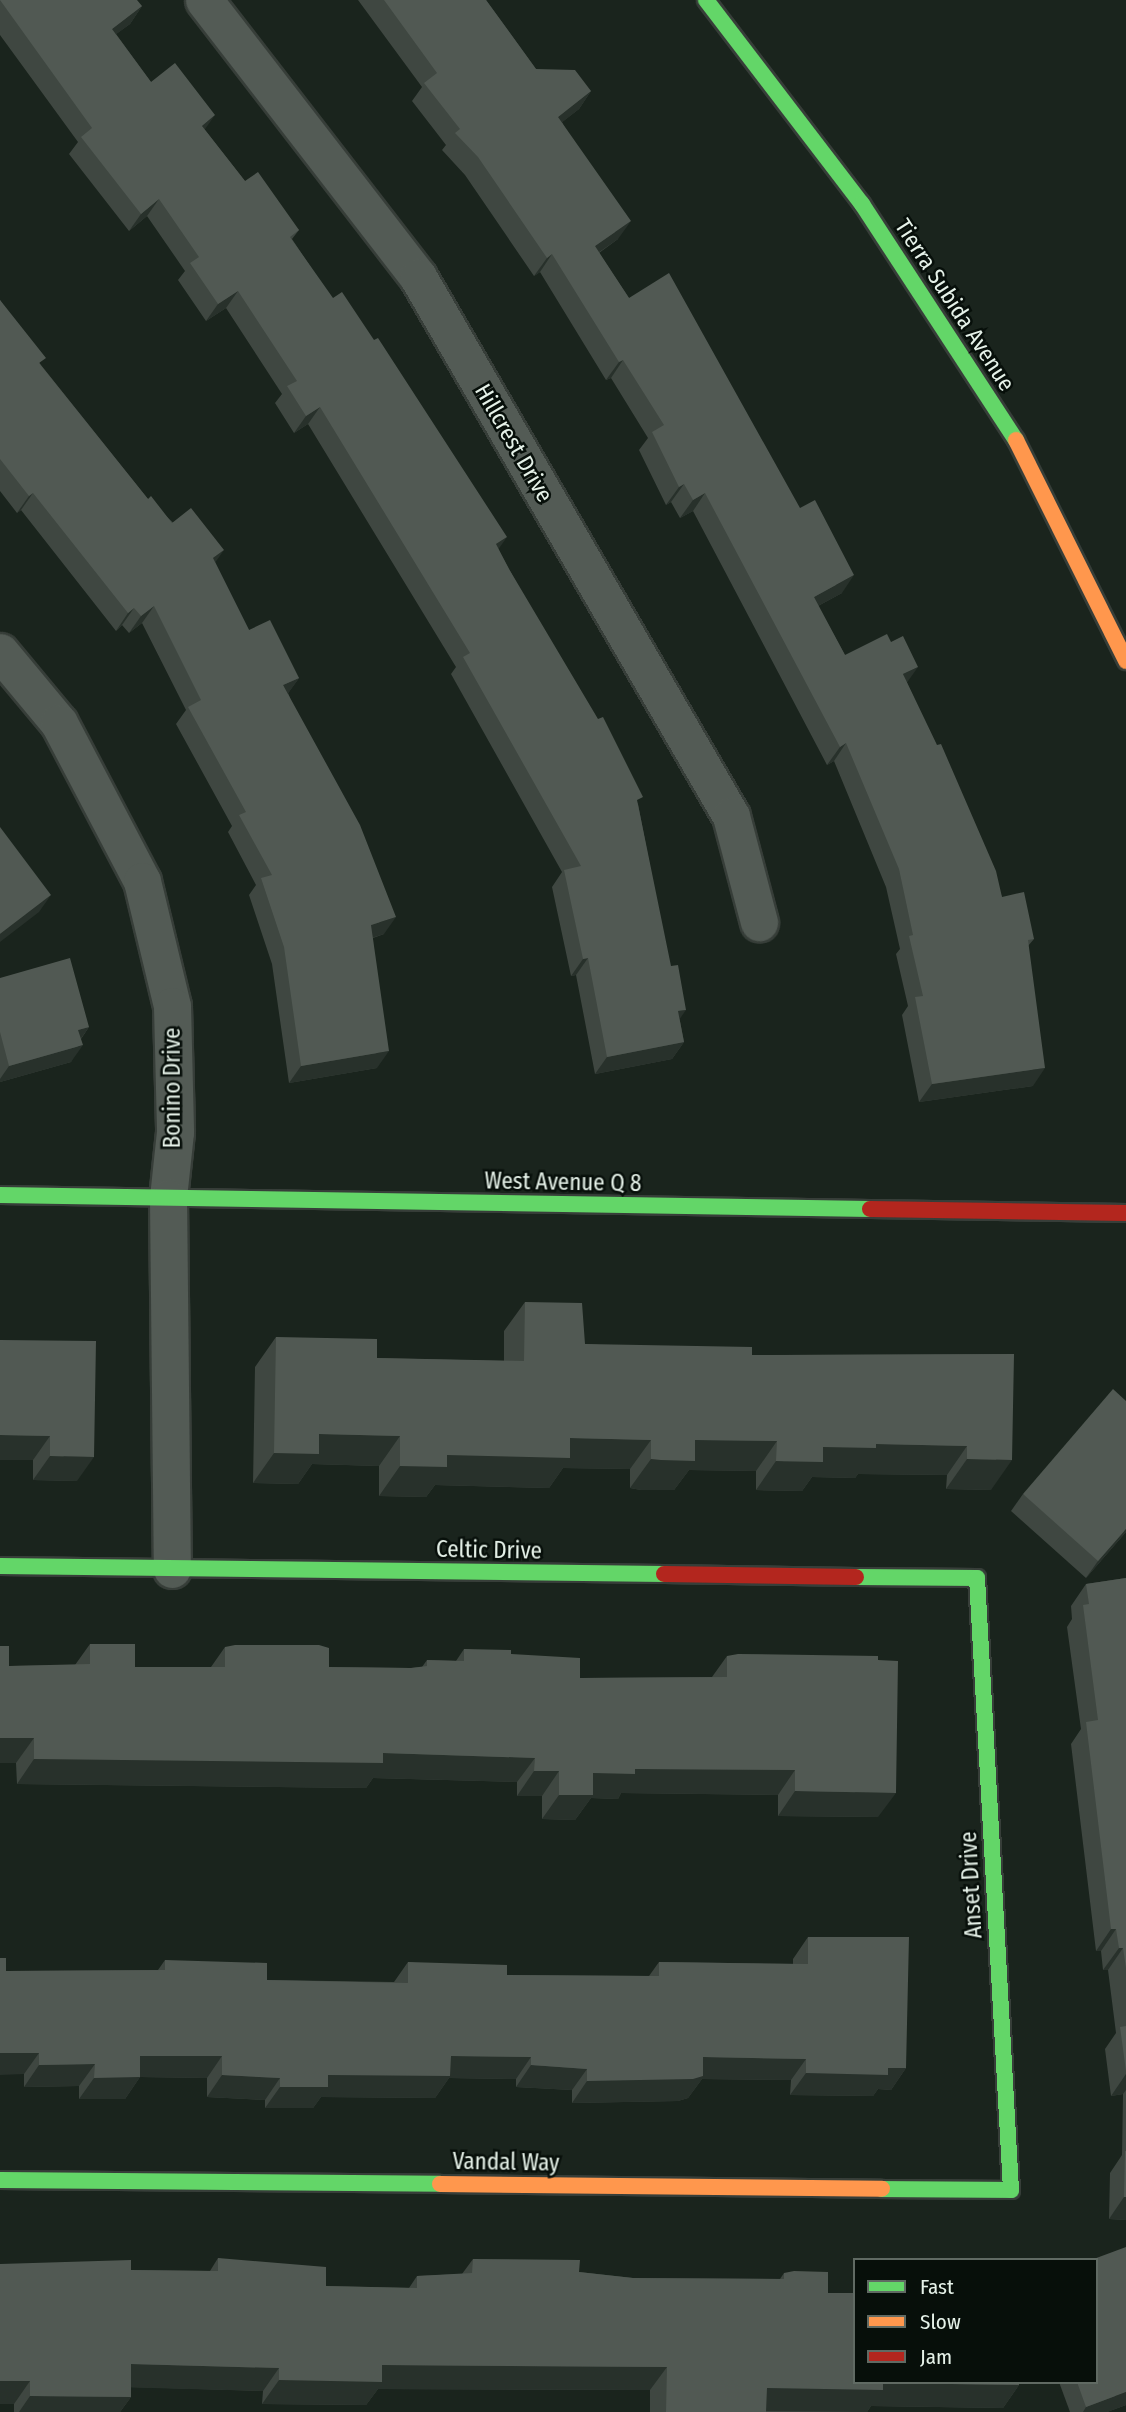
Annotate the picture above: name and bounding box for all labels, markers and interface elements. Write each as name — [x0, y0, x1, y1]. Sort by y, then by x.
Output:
street label: Tierra Subida Avenue — [889, 214, 1021, 396]
street label: Hillcrest Drive — [469, 379, 559, 507]
street label: Bonino Drive — [158, 1028, 186, 1148]
street label: West Avenue Q 8 — [484, 1167, 642, 1197]
street label: Celtic Drive — [436, 1535, 542, 1565]
street label: Anset Drive — [954, 1831, 988, 1939]
street label: Vandal Way — [452, 2147, 560, 2177]
legend — [853, 2258, 1098, 2384]
text: Fast — [920, 2274, 954, 2300]
text: Slow — [920, 2309, 961, 2335]
text: Jam — [920, 2344, 952, 2370]

